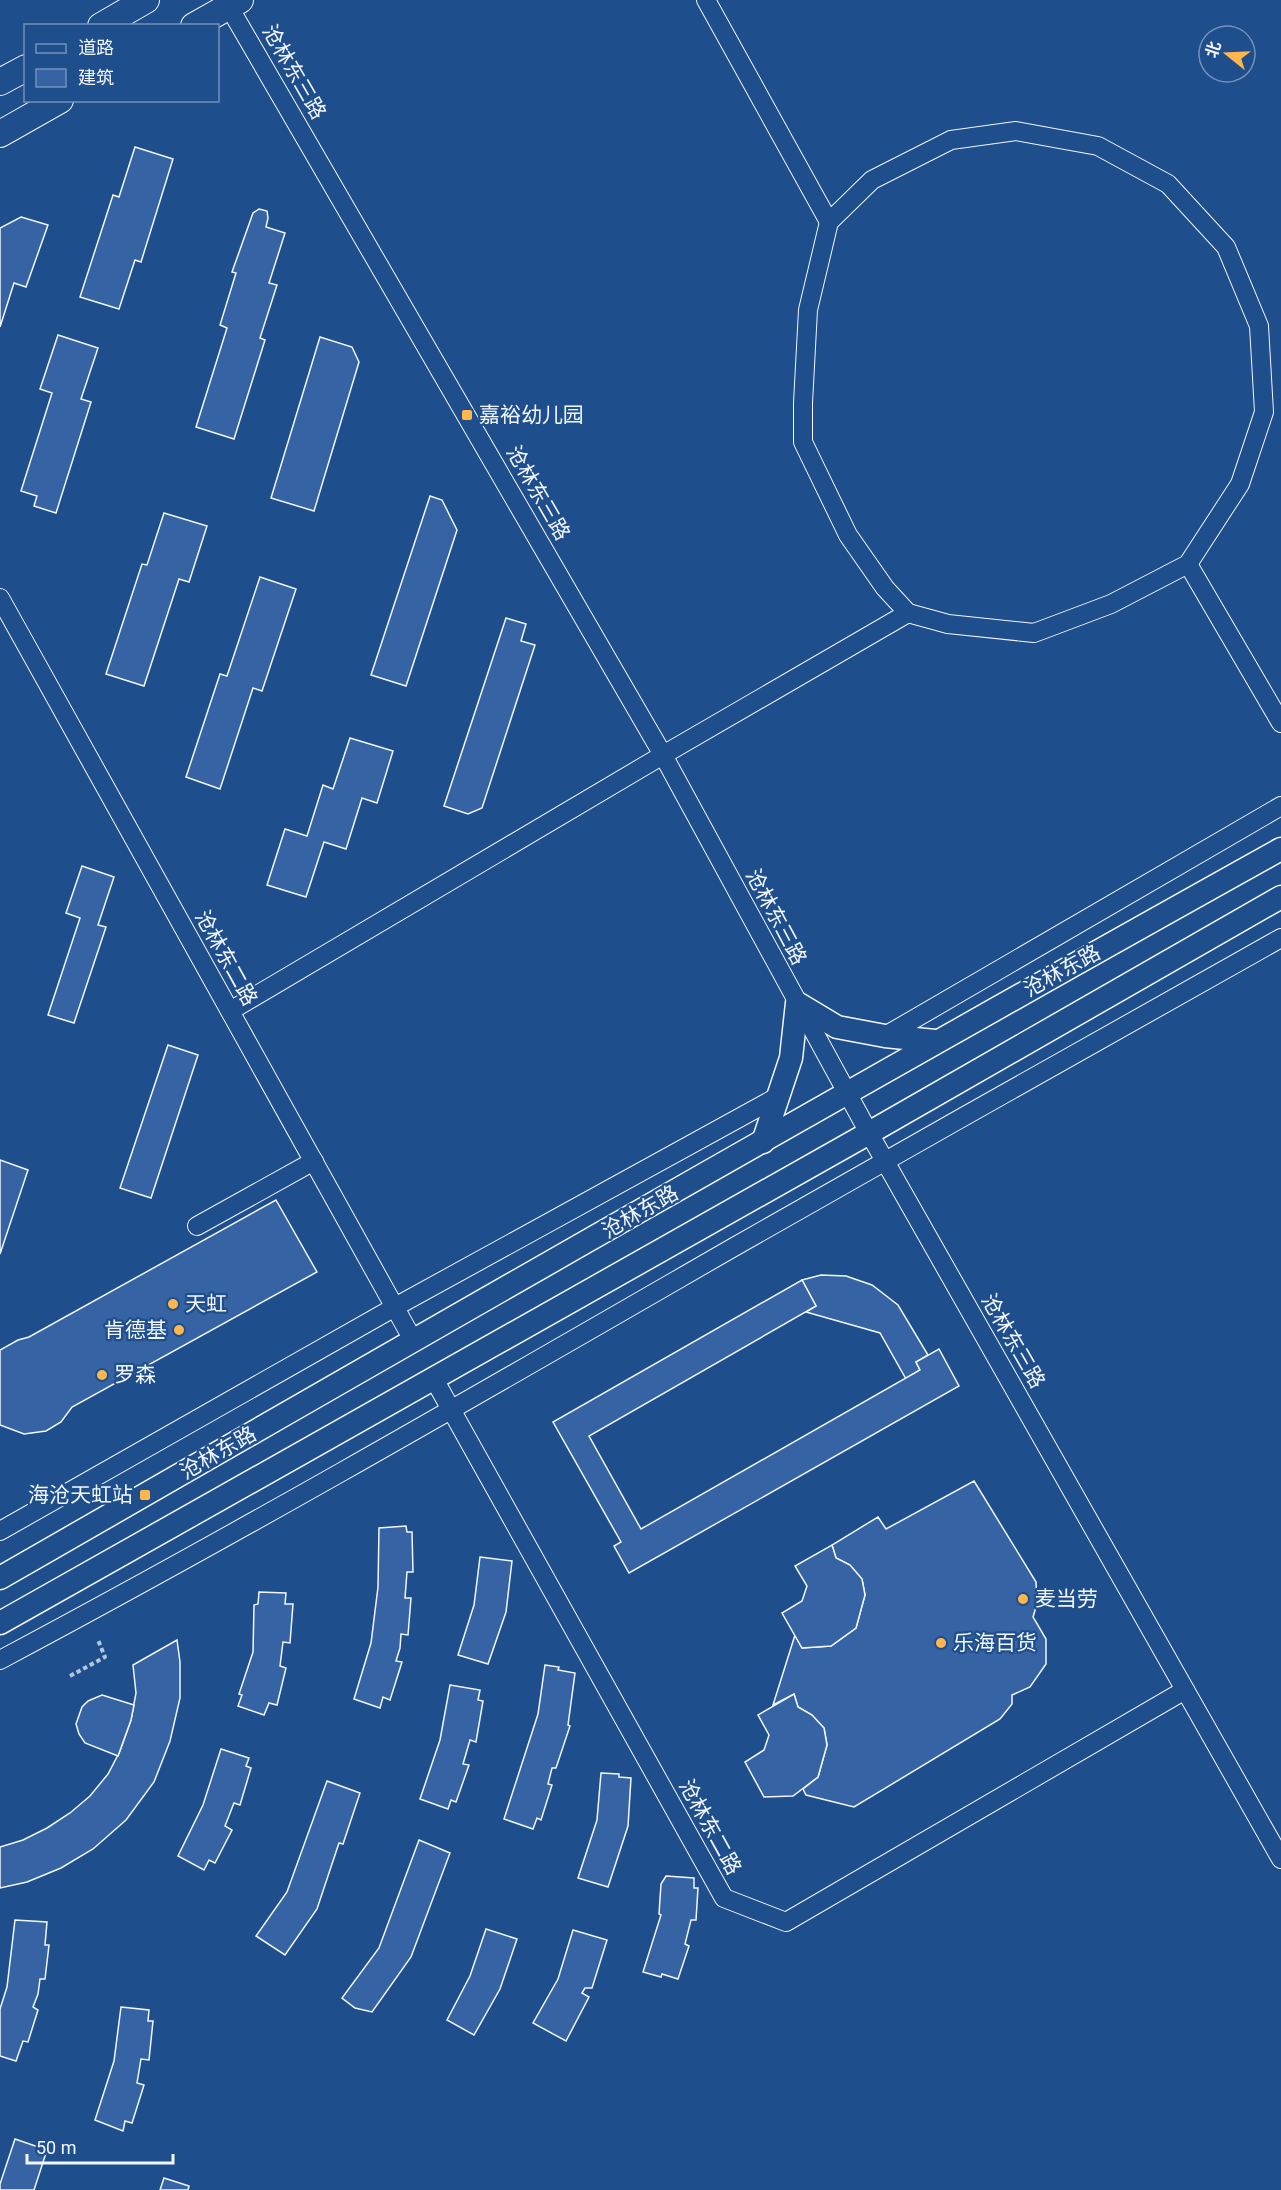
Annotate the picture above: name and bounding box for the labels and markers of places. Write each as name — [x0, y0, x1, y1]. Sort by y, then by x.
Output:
place label: 嘉裕幼儿园 — [479, 403, 584, 427]
marker: 嘉裕幼儿园 — [460, 408, 474, 422]
place label: 天虹 — [185, 1292, 227, 1316]
marker: 天虹 — [166, 1297, 180, 1311]
place label: 肯德基 — [104, 1318, 167, 1342]
marker: 肯德基 — [172, 1323, 186, 1337]
place label: 罗森 — [114, 1363, 156, 1387]
marker: 罗森 — [95, 1368, 109, 1382]
place label: 海沧天虹站 — [28, 1483, 133, 1507]
marker: 海沧天虹站 — [138, 1488, 152, 1502]
place label: 麦当劳 — [1035, 1587, 1098, 1611]
marker: 麦当劳 — [1016, 1592, 1030, 1606]
place label: 乐海百货 — [953, 1631, 1037, 1655]
marker: 乐海百货 — [934, 1636, 948, 1650]

